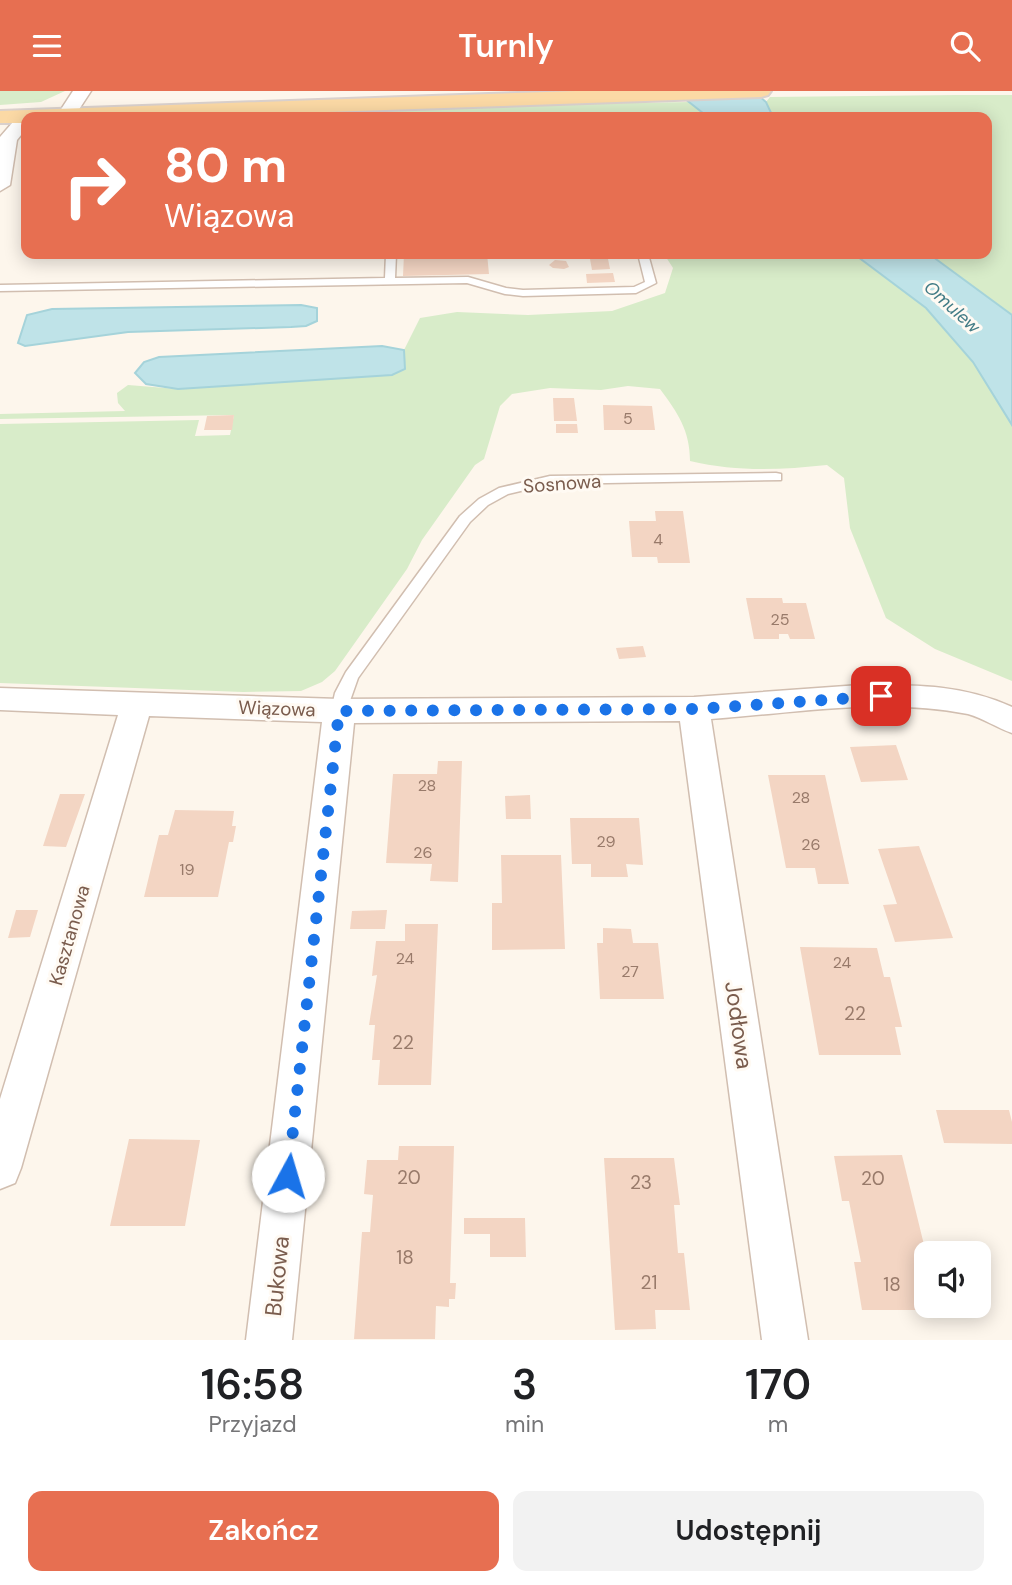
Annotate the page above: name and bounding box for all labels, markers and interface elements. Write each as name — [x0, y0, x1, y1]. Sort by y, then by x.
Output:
text: Turnly — [458, 25, 554, 67]
icon: menu — [28, 27, 66, 65]
icon: search — [946, 27, 984, 65]
text: 80 m — [164, 133, 287, 197]
icon: right — [49, 140, 140, 231]
text: Wiązowa — [164, 195, 294, 237]
water label: Omulew — [919, 275, 986, 340]
house number: 5 — [623, 408, 633, 429]
street label: Sosnowa — [522, 468, 602, 499]
house number: 4 — [653, 529, 663, 550]
house number: 25 — [771, 609, 789, 630]
pin — [851, 666, 911, 726]
icon: arrive — [862, 677, 900, 715]
street label: Wiązowa — [238, 695, 316, 722]
house number: 28 — [418, 775, 436, 796]
house number: 28 — [792, 787, 810, 808]
house number: 29 — [596, 831, 616, 852]
house number: 26 — [801, 834, 821, 855]
house number: 26 — [413, 842, 433, 863]
house number: 19 — [179, 859, 195, 880]
street label: Kasztanowa — [43, 882, 96, 988]
house number: 24 — [396, 948, 415, 969]
house number: 24 — [833, 952, 852, 973]
house number: 27 — [621, 961, 639, 982]
street label: Jodłowa — [718, 979, 760, 1071]
house number: 22 — [844, 1001, 866, 1026]
house number: 22 — [392, 1030, 414, 1055]
position arrow — [251, 1139, 325, 1213]
house number: 20 — [397, 1165, 421, 1190]
house number: 20 — [861, 1166, 885, 1191]
house number: 23 — [630, 1170, 652, 1195]
street label: Bukowa — [258, 1234, 296, 1318]
map controls — [914, 1241, 991, 1318]
button: sound — [914, 1241, 991, 1318]
house number: 18 — [396, 1245, 414, 1270]
house number: 21 — [641, 1270, 657, 1295]
house number: 18 — [883, 1272, 901, 1297]
text: 16:58 — [201, 1357, 304, 1412]
text: 3 — [512, 1357, 537, 1412]
text: 170 — [745, 1357, 811, 1412]
text: Przyjazd — [208, 1409, 297, 1439]
text: min — [505, 1409, 544, 1439]
text: m — [768, 1409, 788, 1439]
button: Zakończ — [28, 1491, 499, 1571]
button: Udostępnij — [513, 1491, 984, 1571]

